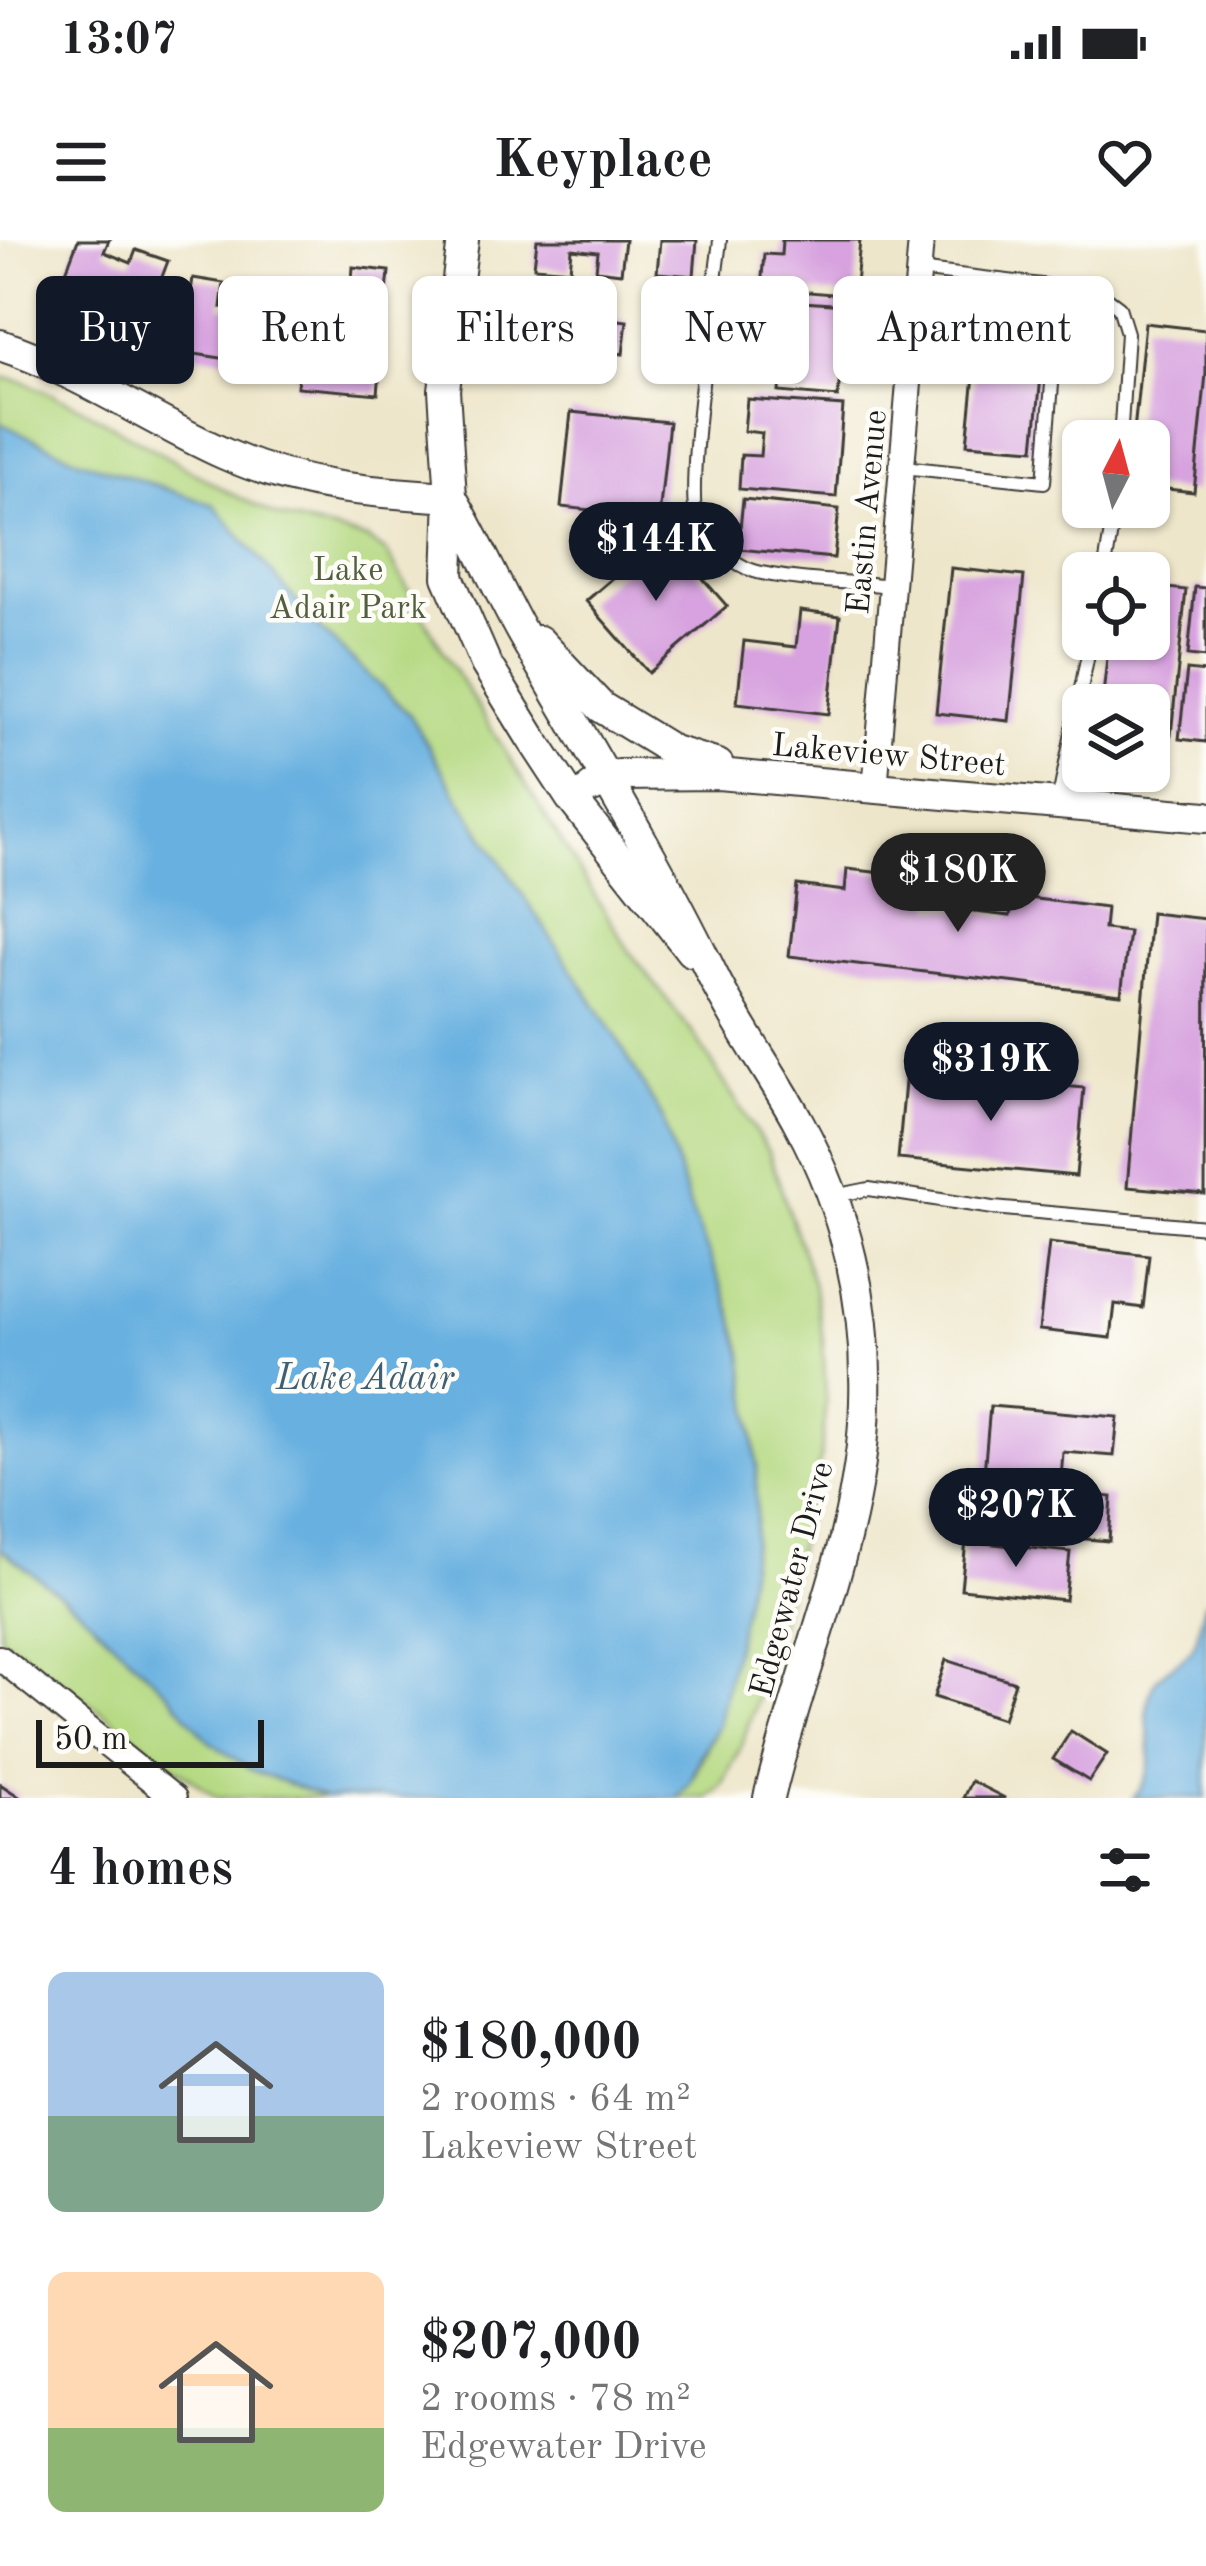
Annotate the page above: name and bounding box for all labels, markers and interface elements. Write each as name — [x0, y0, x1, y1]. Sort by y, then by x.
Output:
text: 13:07 — [60, 19, 177, 64]
icon: menu — [48, 129, 114, 195]
icon: heart — [1092, 129, 1158, 195]
text: Keyplace — [493, 135, 713, 189]
chip: Buy — [36, 276, 194, 384]
chip: Rent — [218, 276, 388, 384]
chip: Filters — [412, 276, 617, 384]
chip: New — [641, 276, 809, 384]
chip: Apartment — [833, 276, 1114, 384]
street label: Eastin Avenue — [843, 408, 894, 616]
north arrow — [1062, 420, 1170, 528]
map controls — [1062, 420, 1170, 792]
pin: $144K — [572, 502, 740, 604]
text: $144K — [596, 521, 716, 560]
button: locate — [1062, 552, 1170, 660]
park label: Lake Adair Park — [269, 555, 427, 626]
button: layers — [1062, 684, 1170, 792]
street label: Lakeview Street — [770, 730, 1007, 783]
pin: $180K — [874, 833, 1042, 935]
text: $180K — [898, 852, 1018, 891]
pin: $319K — [907, 1022, 1075, 1124]
text: $319K — [931, 1041, 1051, 1080]
water label: Lake Adair — [275, 1362, 456, 1398]
street label: Edgewater Drive — [746, 1458, 841, 1701]
pin: $207K — [932, 1468, 1100, 1570]
text: $207K — [956, 1487, 1076, 1526]
scale bar — [36, 1714, 264, 1767]
text: 50 m — [54, 1724, 128, 1757]
icon: filters — [1092, 1837, 1158, 1903]
text: 4 homes — [48, 1845, 233, 1896]
text: $180,000 — [420, 2019, 641, 2070]
icon: home — [144, 2020, 288, 2164]
text: 2 rooms · 64 m² — [420, 2080, 691, 2119]
text: Lakeview Street — [420, 2128, 697, 2167]
text: $207,000 — [420, 2319, 641, 2370]
icon: home — [144, 2320, 288, 2464]
text: 2 rooms · 78 m² — [420, 2380, 691, 2419]
text: Edgewater Drive — [420, 2428, 707, 2467]

